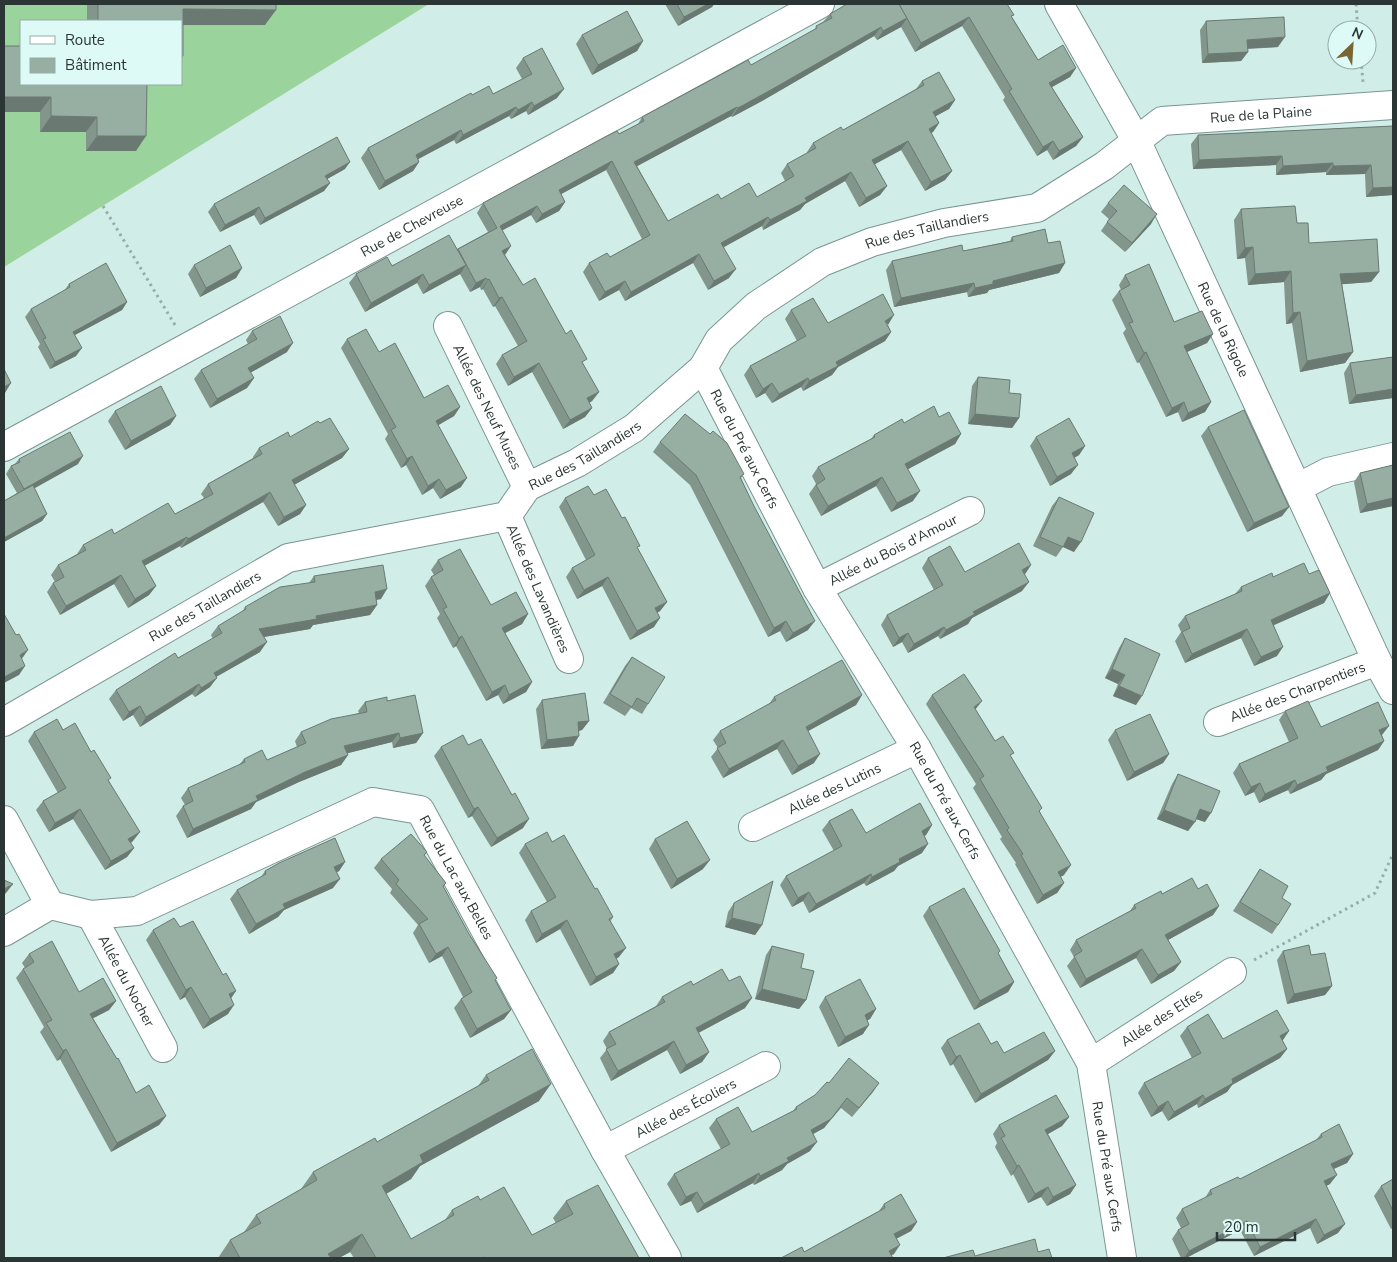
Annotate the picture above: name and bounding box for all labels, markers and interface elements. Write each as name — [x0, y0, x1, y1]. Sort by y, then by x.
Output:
legend — [20, 20, 182, 85]
north arrow — [1327, 20, 1377, 70]
text: N — [1349, 23, 1366, 44]
text: Route — [65, 30, 105, 50]
text: Bâtiment — [65, 55, 127, 75]
street label: Rue de la Plaine — [1210, 101, 1312, 127]
street label: Rue de Chevreuse — [357, 190, 466, 261]
street label: Rue des Taillandiers — [862, 206, 990, 253]
street label: Rue de la Rigole — [1193, 279, 1254, 380]
street label: Allée des Neuf Muses — [449, 341, 527, 473]
street label: Rue du Pré aux Cerfs — [706, 386, 784, 512]
street label: Rue des Taillandiers — [525, 416, 646, 494]
street label: Allée du Bois d'Amour — [825, 509, 960, 590]
street label: Allée des Lavandières — [502, 521, 575, 656]
street label: Rue des Taillandiers — [145, 566, 265, 646]
street label: Allée des Charpentiers — [1227, 657, 1368, 726]
street label: Rue du Pré aux Cerfs — [905, 738, 986, 863]
street label: Allée des Lutins — [785, 758, 884, 819]
street label: Rue du Lac aux Belles — [415, 812, 498, 943]
street label: Allée du Nocher — [94, 932, 159, 1030]
street label: Allée des Elfes — [1117, 984, 1206, 1051]
street label: Allée des Écoliers — [632, 1074, 740, 1142]
street label: Rue du Pré aux Cerfs — [1088, 1100, 1127, 1233]
scale bar — [1217, 1210, 1294, 1242]
text: 20 m — [1224, 1217, 1259, 1237]

